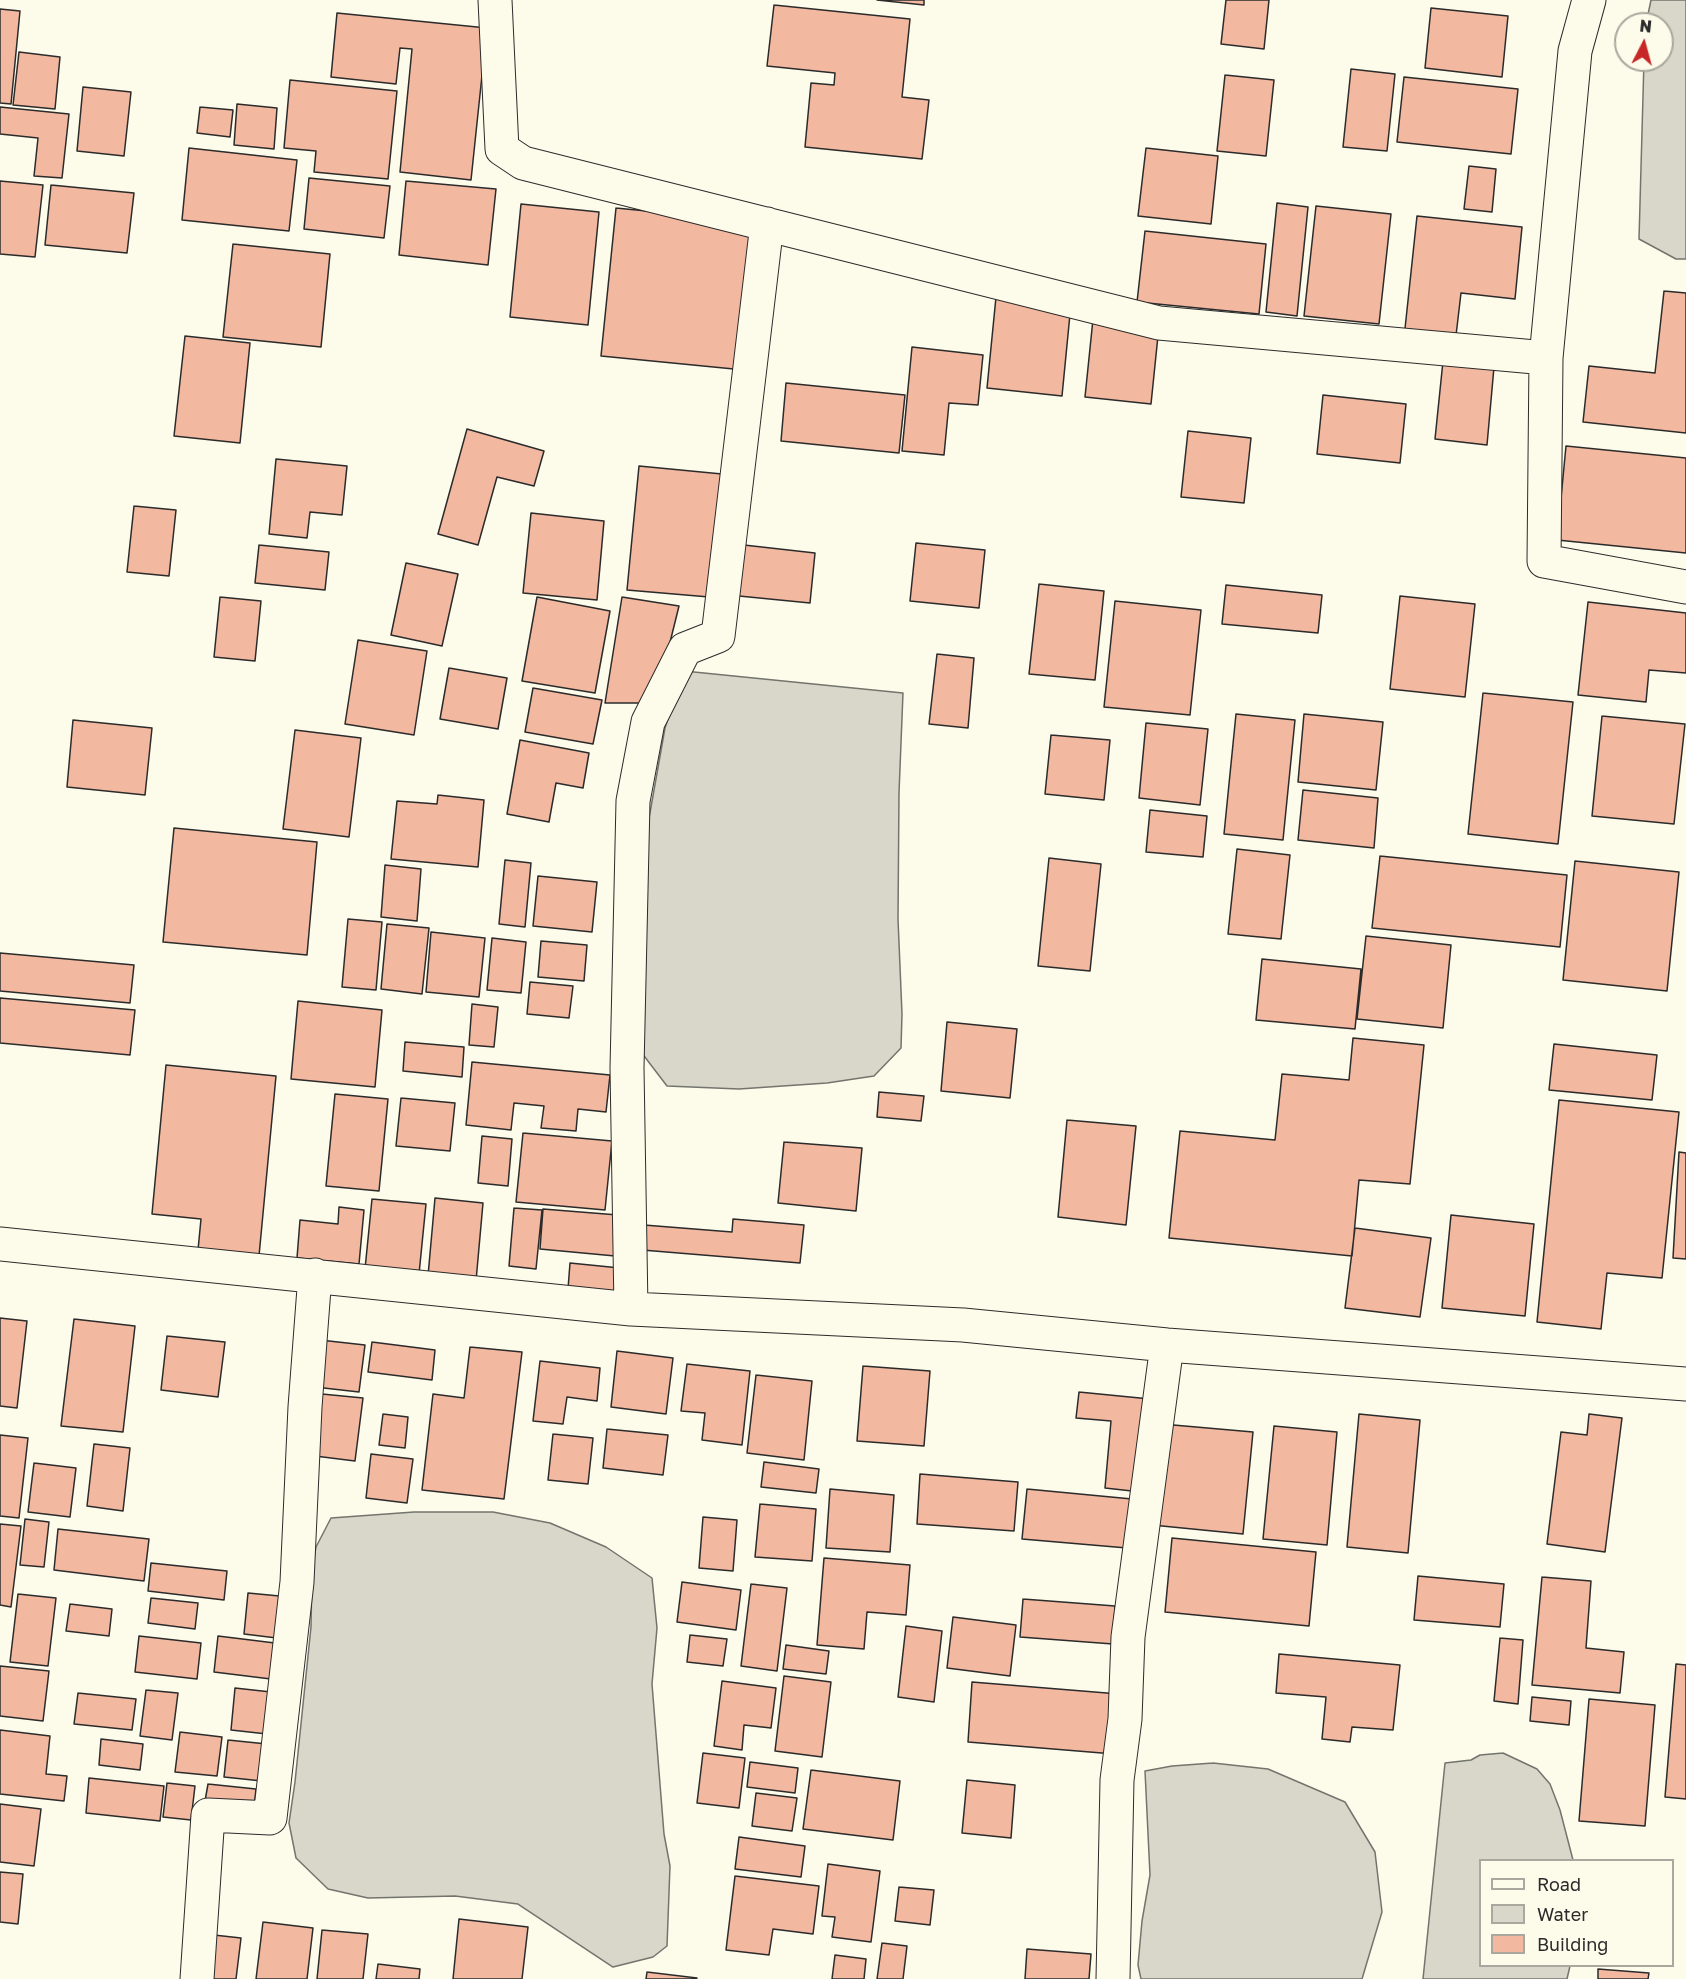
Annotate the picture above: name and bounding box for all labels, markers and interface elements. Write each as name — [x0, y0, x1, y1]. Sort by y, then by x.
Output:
north arrow — [1614, 12, 1674, 72]
text: N — [1639, 16, 1653, 37]
legend — [1479, 1859, 1674, 1967]
text: Road — [1537, 1873, 1581, 1895]
text: Water — [1537, 1903, 1588, 1925]
text: Building — [1537, 1933, 1608, 1955]

